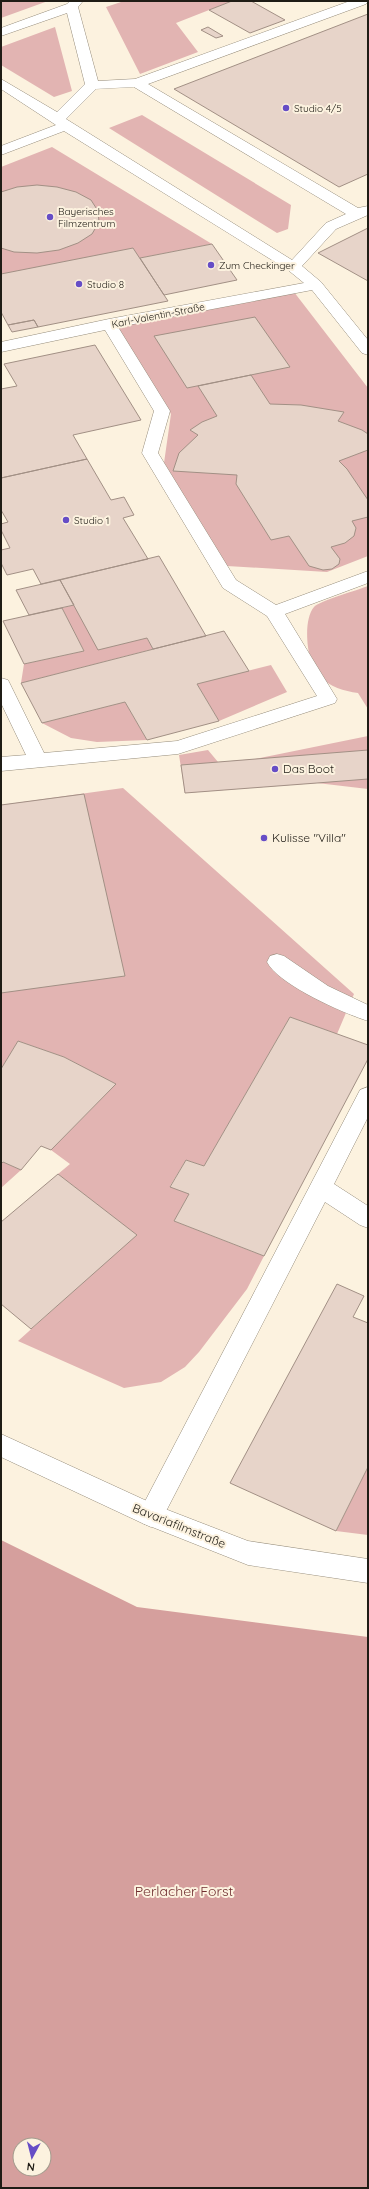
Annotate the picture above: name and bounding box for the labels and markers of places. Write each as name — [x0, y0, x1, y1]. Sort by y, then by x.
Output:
place label: Studio 4/5 — [294, 102, 342, 115]
marker: Studio 4/5 — [281, 103, 291, 113]
place label: Bayerisches Filmzentrum — [58, 205, 115, 230]
marker: Bayerisches Filmzentrum — [45, 212, 55, 222]
place label: Zum Checkinger — [219, 259, 295, 272]
marker: Zum Checkinger — [206, 260, 216, 270]
place label: Studio 8 — [87, 278, 124, 291]
marker: Studio 8 — [74, 279, 84, 289]
place label: Studio 1 — [74, 514, 109, 527]
marker: Studio 1 — [61, 515, 71, 525]
place label: Das Boot — [283, 761, 334, 776]
marker: Das Boot — [270, 764, 280, 774]
place label: Kulisse "Villa" — [272, 830, 346, 845]
marker: Kulisse "Villa" — [259, 833, 269, 843]

